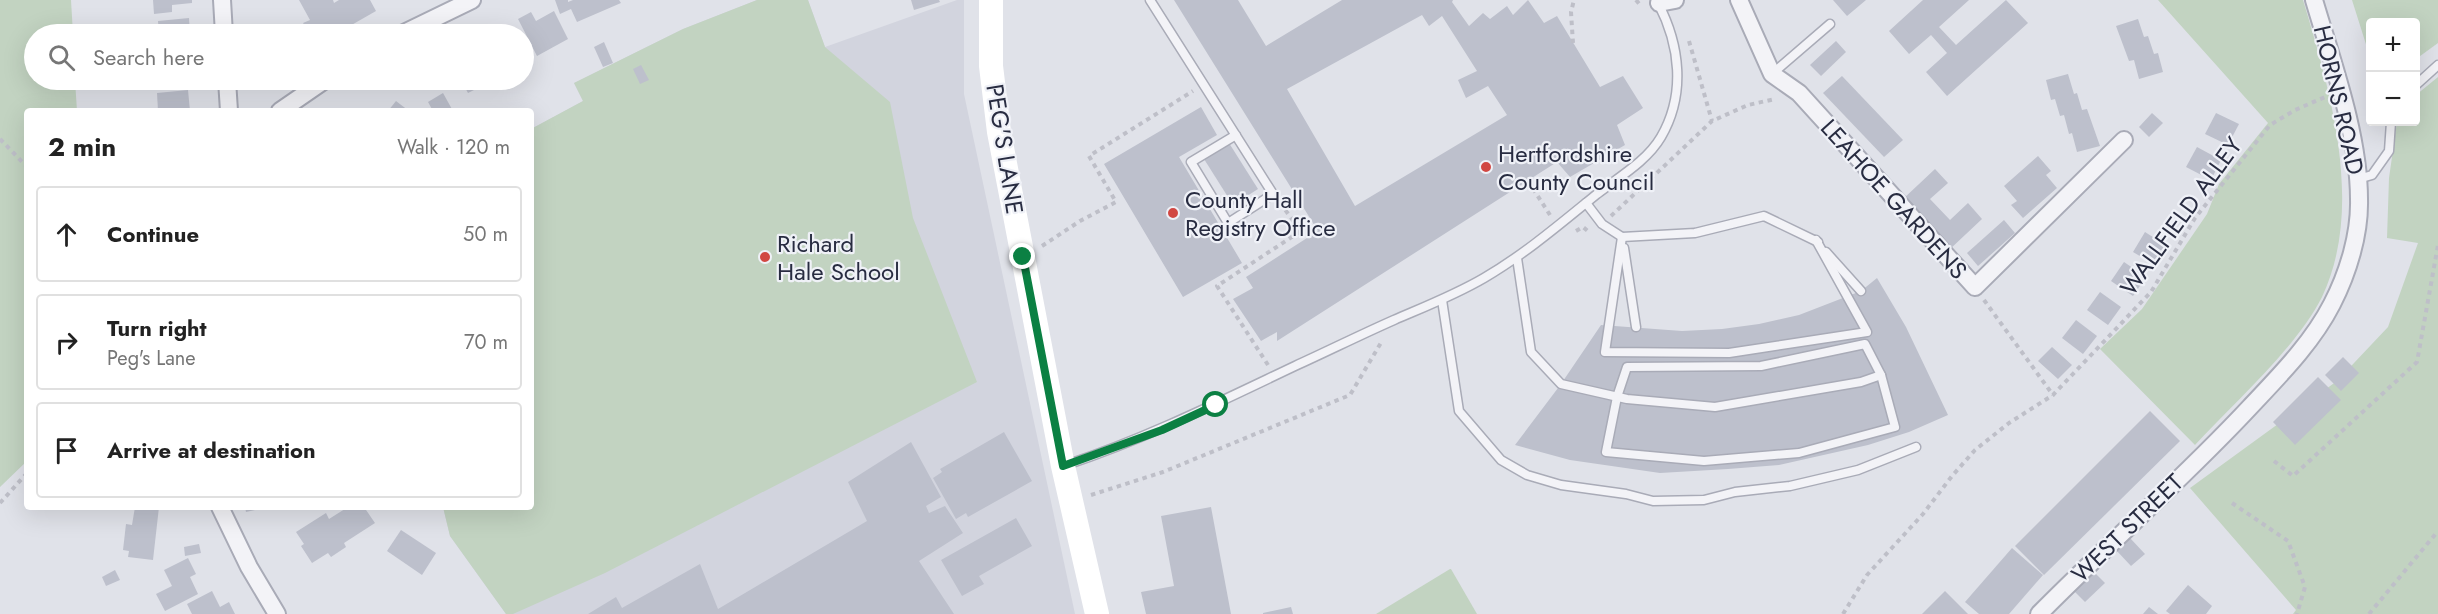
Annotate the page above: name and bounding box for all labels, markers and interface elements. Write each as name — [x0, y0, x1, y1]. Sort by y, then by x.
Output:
map controls — [2366, 18, 2420, 126]
button: + — [2366, 18, 2420, 72]
street label: HORNS ROAD — [2305, 22, 2373, 178]
search box — [24, 24, 534, 90]
icon: search — [45, 41, 78, 74]
text: Search here — [93, 41, 204, 73]
button: − — [2366, 72, 2420, 126]
street label: PEG'S LANE — [977, 81, 1033, 217]
street label: LEAHOE GARDENS — [1812, 111, 1976, 287]
text: 2 min — [48, 128, 116, 166]
street label: WALLFIELD ALLEY — [2111, 129, 2251, 302]
text: Walk · 120 m — [397, 133, 510, 162]
place label: Hertfordshire County Council — [1498, 136, 1654, 199]
marker: Hertfordshire County Council — [1479, 160, 1493, 174]
place label: County Hall Registry Office — [1185, 182, 1336, 245]
marker: County Hall Registry Office — [1166, 206, 1180, 220]
icon: ahead — [50, 218, 83, 251]
text: Continue — [107, 218, 199, 250]
text: 50 m — [463, 220, 508, 249]
place label: Richard Hale School — [777, 226, 900, 289]
route end — [1009, 243, 1035, 269]
marker: Richard Hale School — [758, 250, 772, 264]
text: Turn right — [107, 312, 207, 344]
icon: right — [50, 326, 83, 359]
text: 70 m — [464, 328, 508, 357]
text: Peg's Lane — [107, 344, 196, 373]
route start — [1202, 391, 1228, 417]
icon: arrive — [50, 434, 83, 467]
text: Arrive at destination — [107, 434, 316, 466]
street label: WEST STREET — [2063, 465, 2191, 591]

